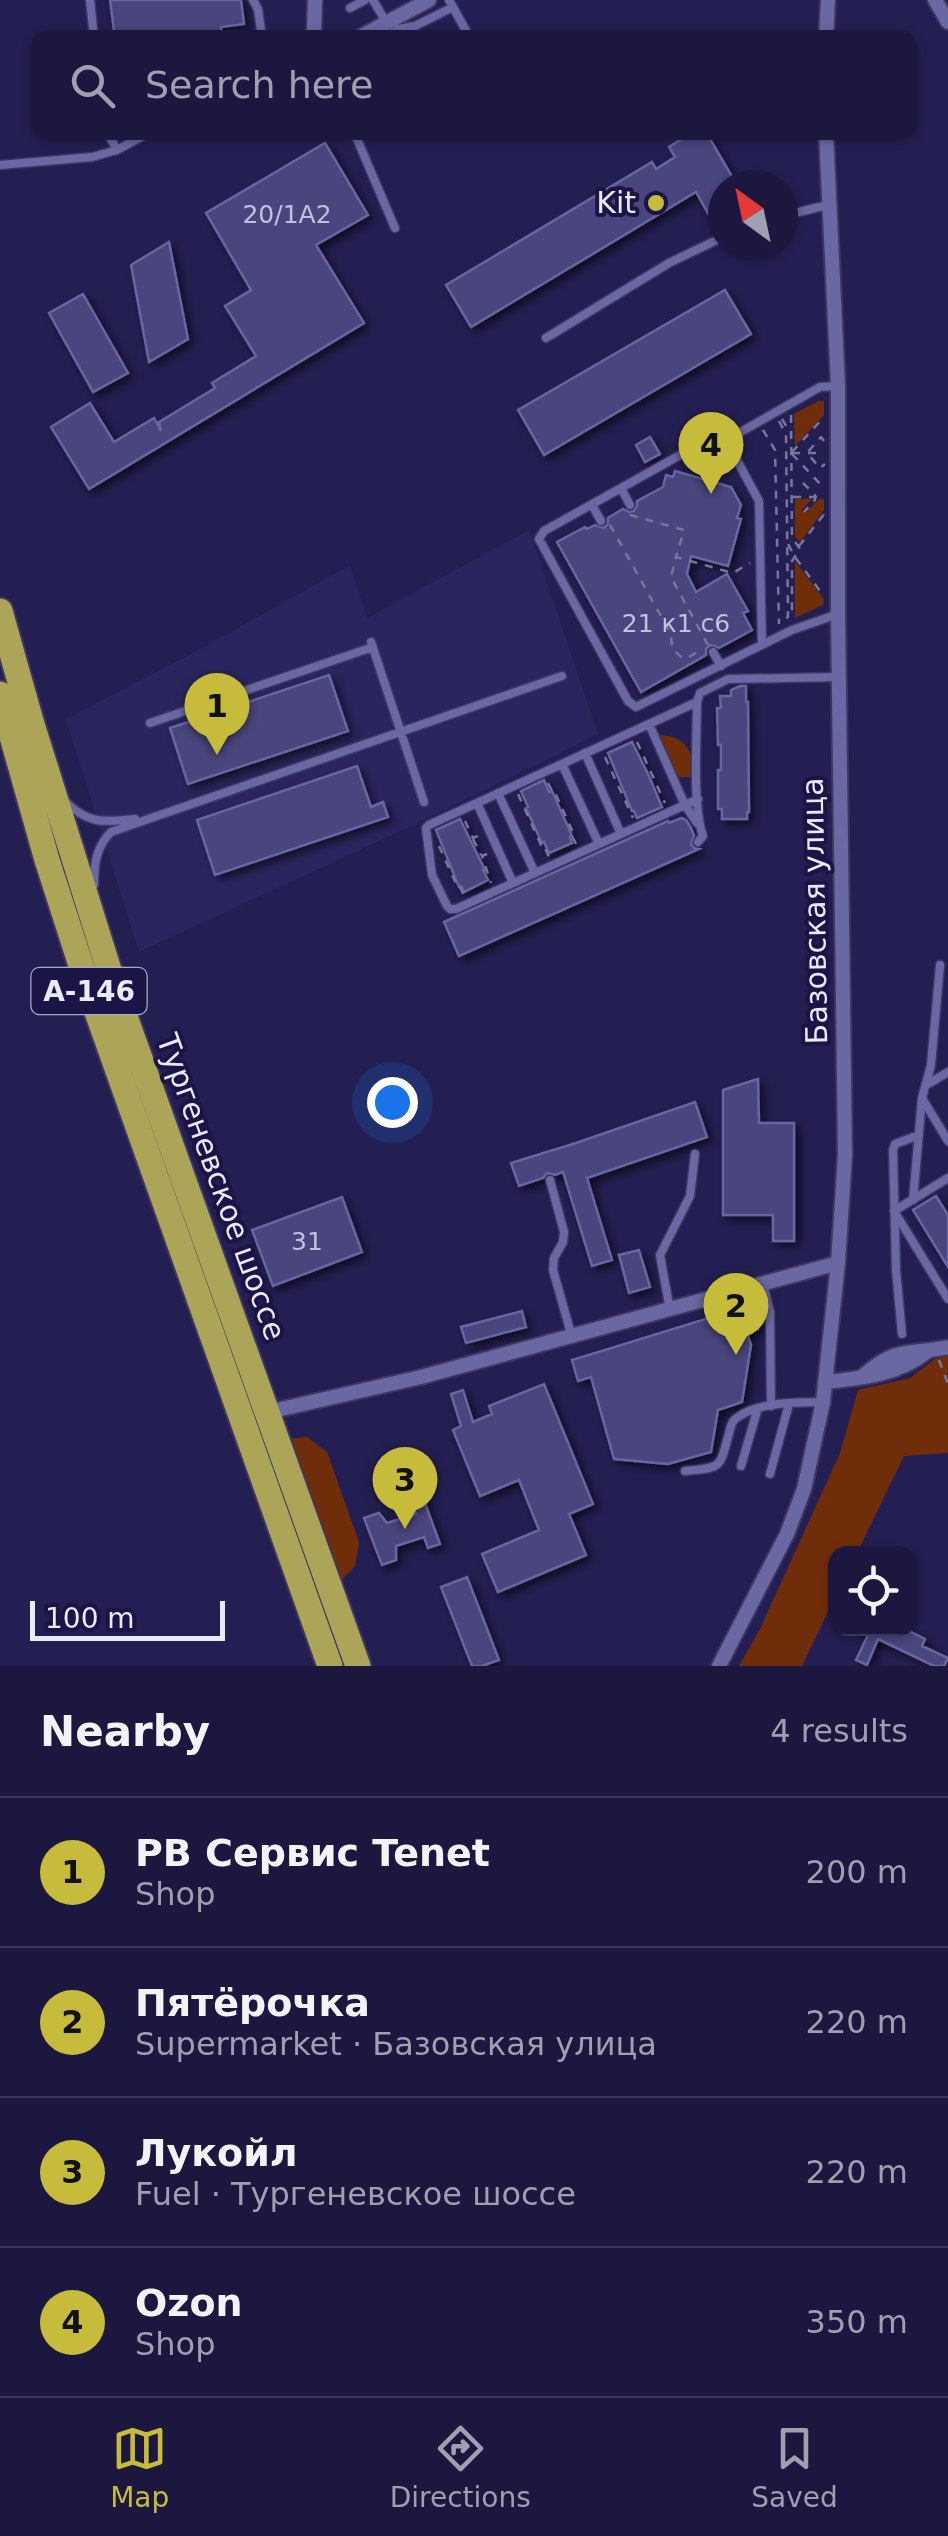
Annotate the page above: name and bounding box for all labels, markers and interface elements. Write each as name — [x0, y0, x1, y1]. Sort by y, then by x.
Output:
search box — [30, 30, 918, 140]
icon: search — [65, 58, 120, 113]
text: Search here — [145, 63, 373, 107]
north arrow — [708, 170, 798, 260]
place label: Kit — [596, 185, 636, 220]
marker: Kit — [645, 192, 667, 214]
house number: 20/1А2 — [242, 200, 332, 229]
pin: 4 — [678, 412, 744, 494]
house number: 21 к1 с6 — [622, 609, 730, 638]
pin: 1 — [184, 672, 250, 755]
street label: Базовская улица — [795, 777, 834, 1045]
road number: А-146 — [32, 968, 146, 1014]
street label: Тургеневское шоссе — [149, 1028, 293, 1345]
your location — [367, 1077, 418, 1128]
house number: 31 — [291, 1227, 323, 1256]
pin: 2 — [704, 1272, 768, 1355]
pin: 3 — [372, 1446, 438, 1529]
map controls — [828, 1546, 918, 1636]
button: locate — [828, 1546, 918, 1636]
scale bar — [30, 1596, 225, 1640]
text: 100 m — [45, 1602, 135, 1635]
text: Nearby — [40, 1707, 210, 1756]
text: 4 results — [770, 1712, 908, 1750]
text: PB Сервис Tenet — [135, 1831, 490, 1875]
text: 1 — [61, 1853, 84, 1891]
text: 200 m — [806, 1853, 908, 1891]
text: Shop — [135, 1875, 215, 1913]
text: Пятёрочка — [135, 1981, 370, 2025]
text: 2 — [61, 2003, 84, 2041]
text: 220 m — [806, 2003, 908, 2041]
text: Supermarket · Базовская улица — [135, 2025, 657, 2063]
text: Лукойл — [135, 2131, 298, 2175]
text: 3 — [61, 2153, 84, 2191]
text: 220 m — [806, 2153, 908, 2191]
text: Fuel · Тургеневское шоссе — [135, 2175, 576, 2213]
text: Ozon — [135, 2281, 243, 2325]
text: 4 — [61, 2303, 84, 2341]
text: 350 m — [806, 2303, 908, 2341]
text: Shop — [135, 2325, 215, 2363]
tab: Map — [110, 2421, 169, 2514]
tab: Directions — [390, 2421, 531, 2514]
tab: Saved — [751, 2421, 838, 2514]

